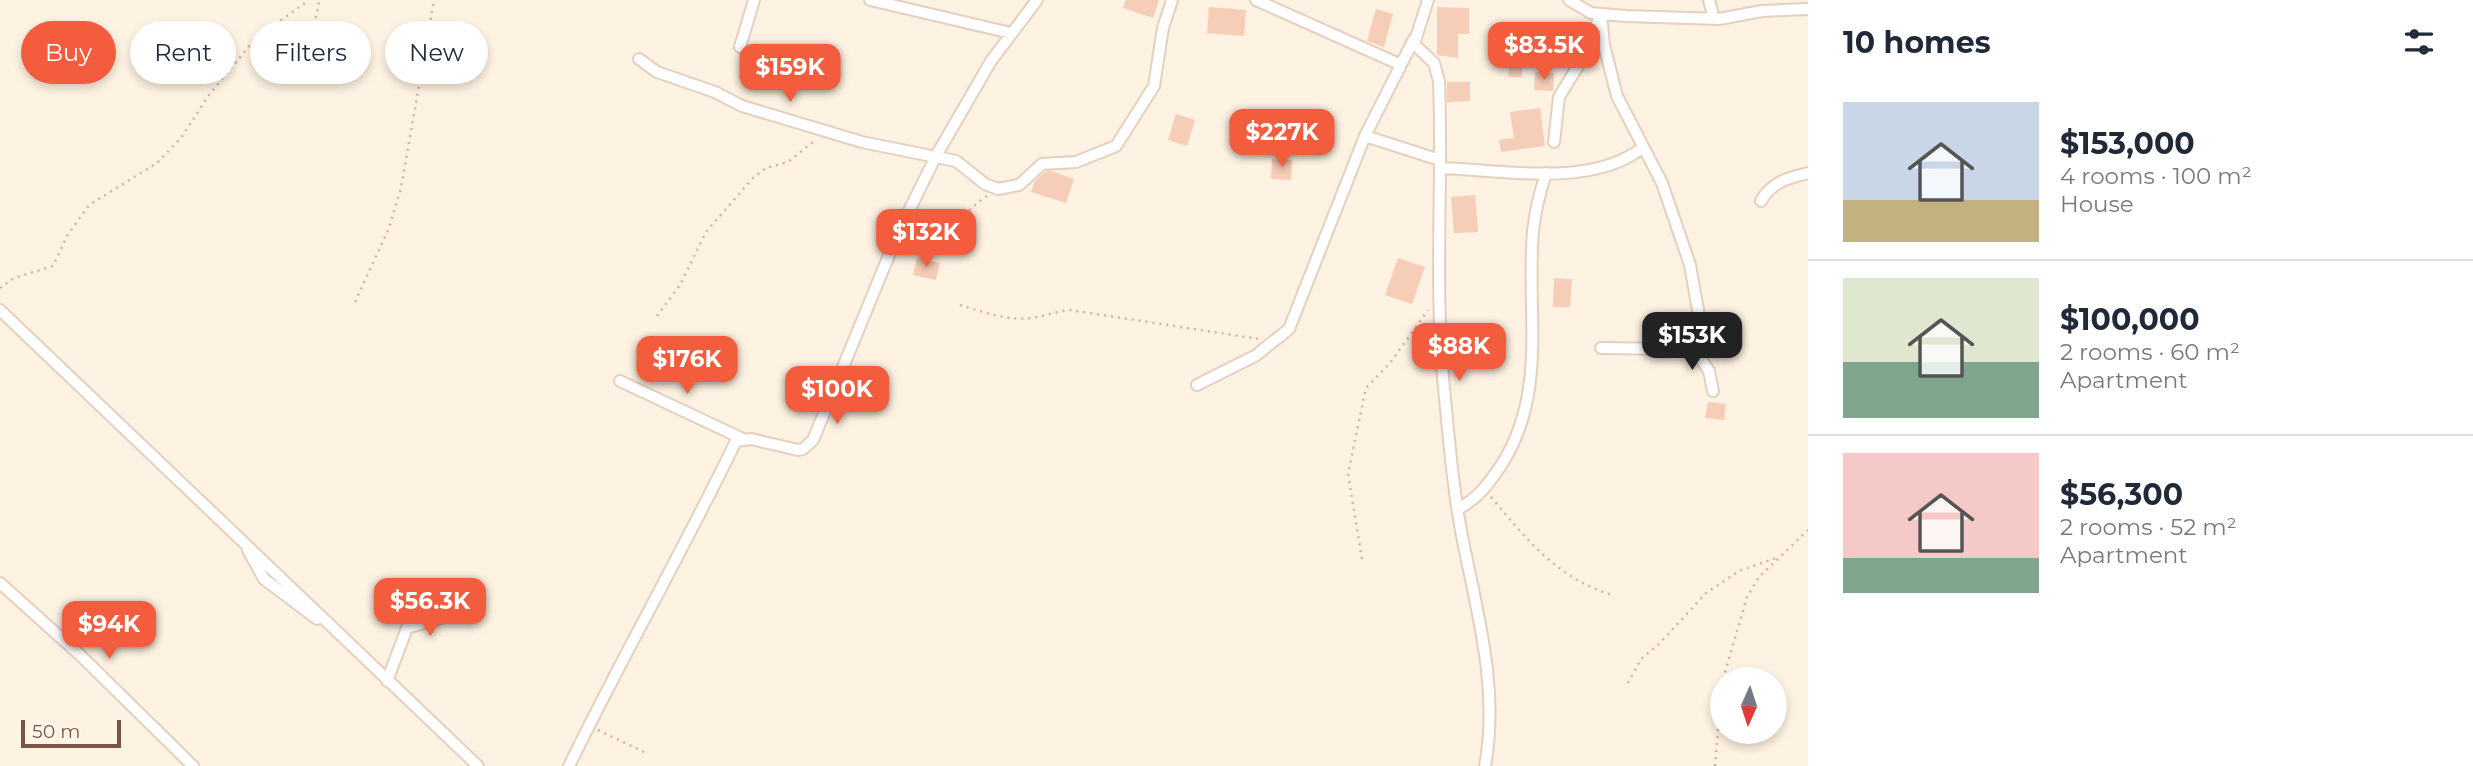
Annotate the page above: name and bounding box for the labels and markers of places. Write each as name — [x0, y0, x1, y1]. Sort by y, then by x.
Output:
pin: $83.5K — [1487, 22, 1601, 82]
pin: $159K — [741, 44, 839, 104]
pin: $227K — [1233, 110, 1331, 169]
pin: $132K — [877, 210, 975, 269]
pin: $153K — [1643, 312, 1741, 372]
pin: $88K — [1418, 324, 1500, 383]
pin: $176K — [638, 336, 736, 396]
pin: $100K — [788, 366, 886, 426]
pin: $56.3K — [373, 578, 487, 638]
pin: $94K — [68, 602, 150, 661]

